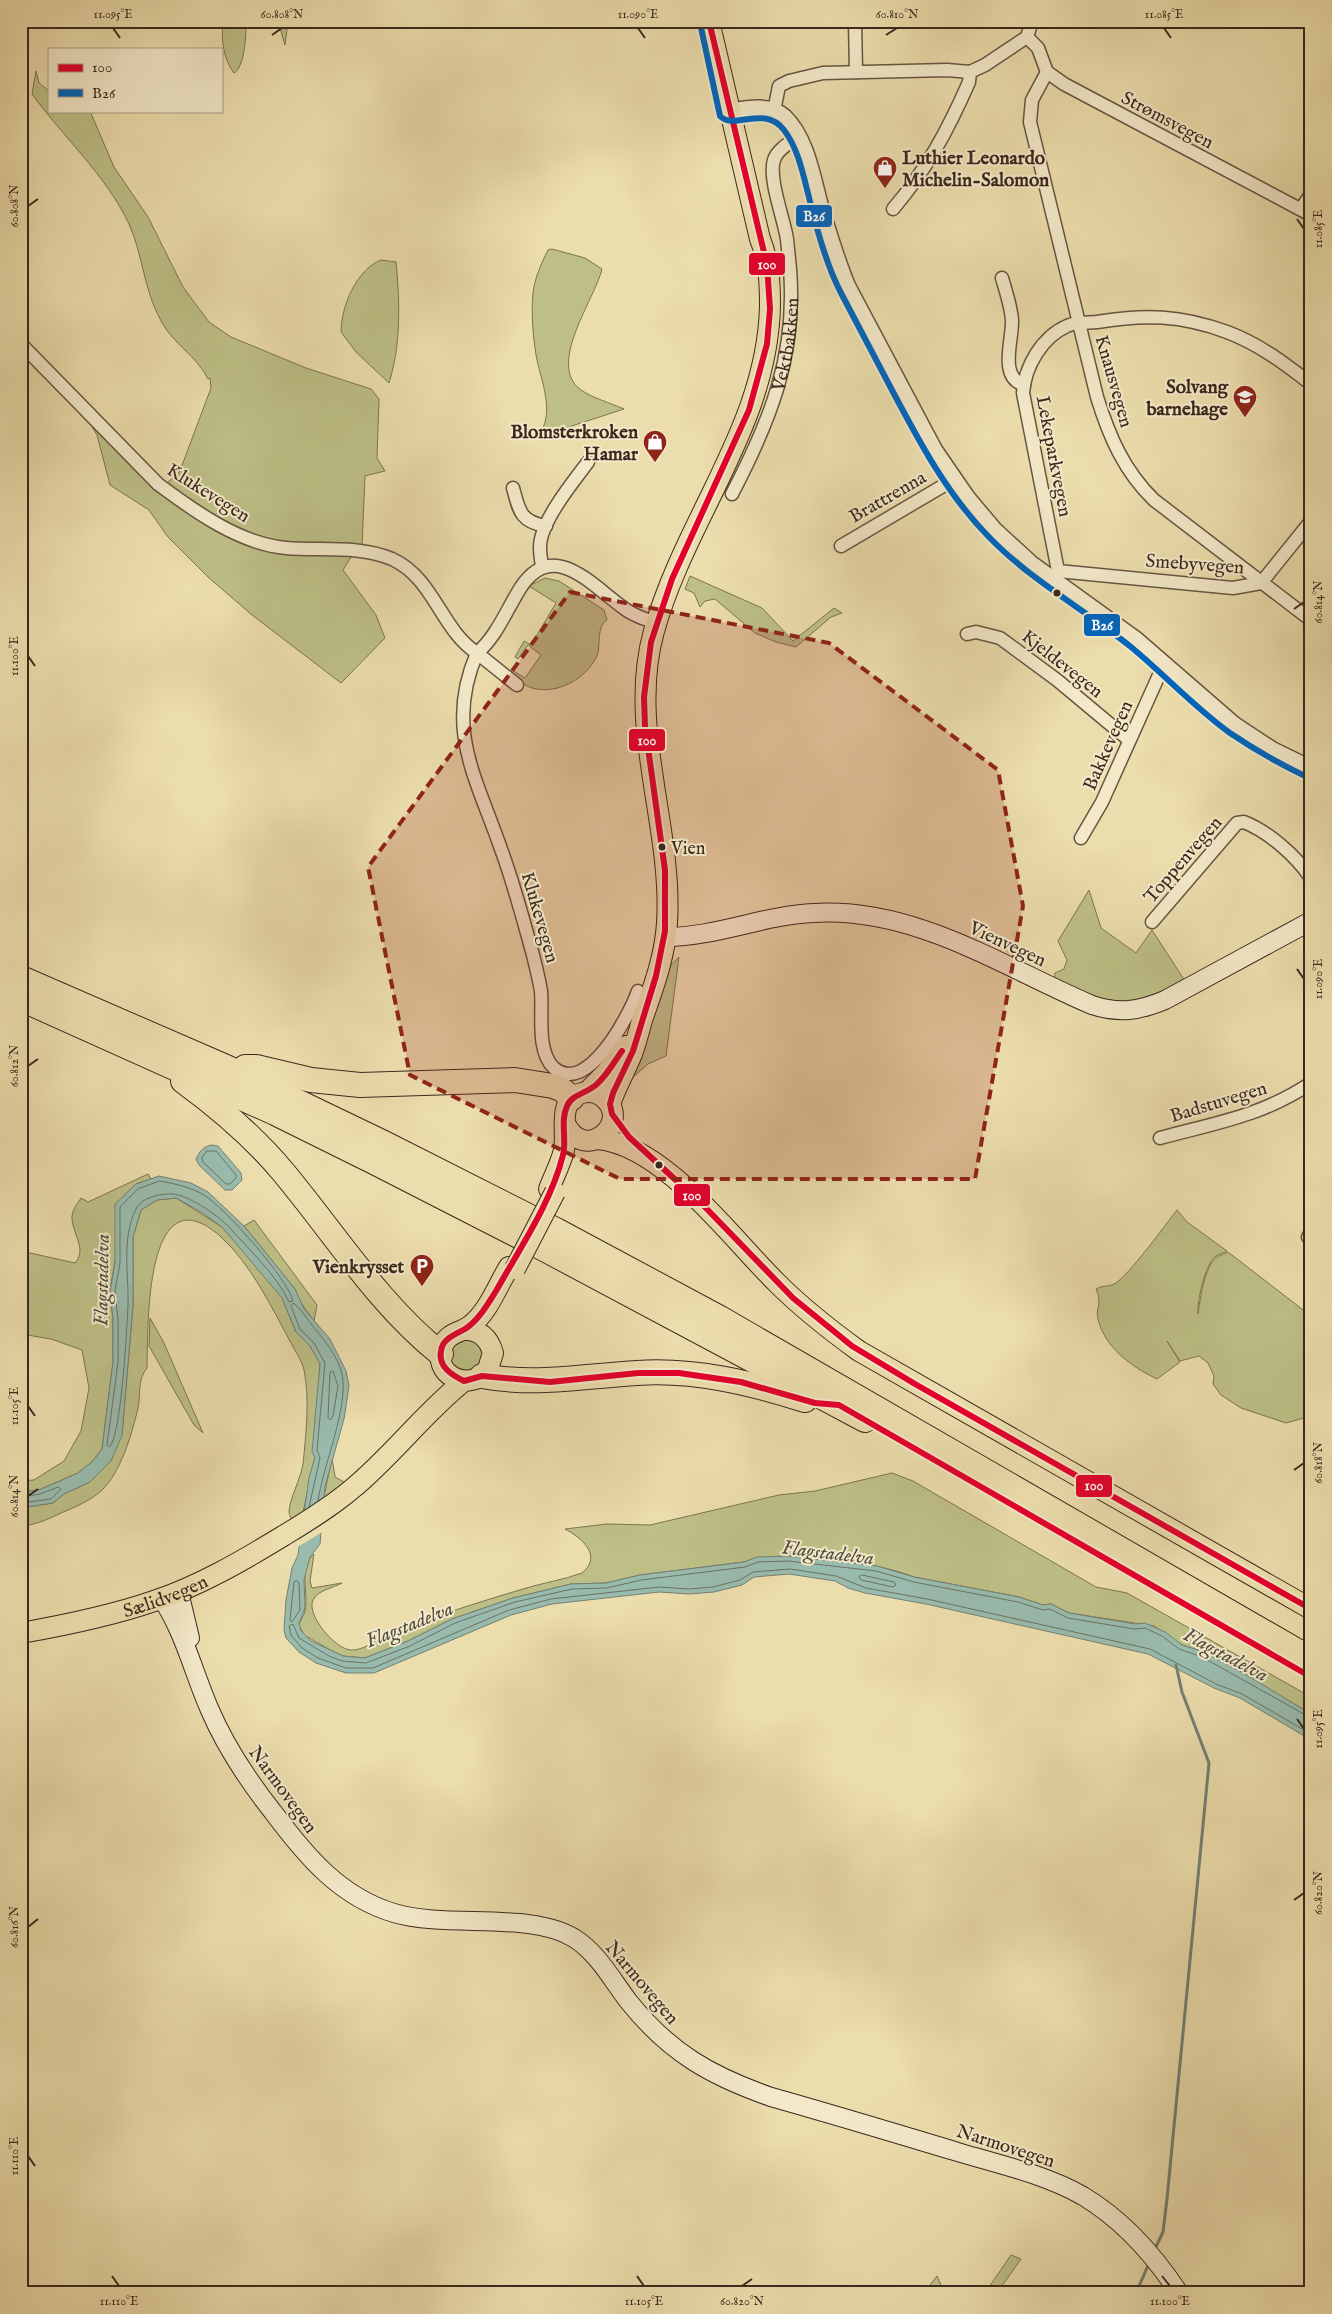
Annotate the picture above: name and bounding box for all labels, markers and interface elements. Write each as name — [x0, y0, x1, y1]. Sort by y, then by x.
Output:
text: 11.095°E — [93, 7, 133, 22]
text: 60.808°N — [260, 7, 304, 22]
text: 11.090°E — [618, 7, 658, 22]
text: 60.810°N — [876, 7, 919, 22]
text: 11.085°E — [1145, 7, 1183, 22]
legend — [48, 48, 222, 112]
text: 100 — [92, 58, 112, 77]
text: B26 — [92, 84, 116, 103]
street label: Strømsvegen — [1117, 86, 1217, 155]
place label: Luthier Leonardo Michelin-Salomon — [902, 147, 1049, 193]
shop icon: Luthier Leonardo Michelin-Salomon — [872, 155, 898, 189]
text: 60.808°N — [7, 184, 22, 228]
line badge: B26 — [795, 204, 833, 228]
text: B26 — [803, 208, 826, 226]
text: 11.085°E — [1311, 210, 1326, 248]
line badge: 100 — [748, 252, 786, 276]
text: 100 — [758, 256, 777, 274]
street label: Vektbakken — [767, 297, 805, 395]
street label: Knausvegen — [1088, 333, 1138, 430]
place label: Solvang barnehage — [1145, 376, 1229, 422]
school or university icon: Solvang barnehage — [1232, 384, 1258, 418]
street label: Lekeparkvegen — [1030, 394, 1077, 519]
place label: Blomsterkroken Hamar — [510, 421, 639, 467]
shop icon: Blomsterkroken Hamar — [642, 429, 668, 463]
street label: Klukevegen — [162, 459, 254, 529]
street label: Brattrenna — [845, 466, 931, 529]
street label: Smebyvegen — [1145, 550, 1245, 580]
text: 60.814°N — [1311, 580, 1326, 623]
unlabelled marker — [1052, 588, 1062, 598]
line badge: B26 — [1083, 613, 1121, 637]
text: B26 — [1091, 617, 1114, 635]
street label: Kjeldevegen — [1016, 625, 1107, 704]
text: 11.100°E — [7, 636, 22, 676]
street label: Bakkevegen — [1078, 697, 1139, 795]
line badge: 100 — [628, 728, 666, 752]
text: 100 — [638, 732, 657, 750]
street label: Toppenvegen — [1139, 812, 1228, 909]
place label: Vien — [670, 838, 706, 861]
marker: Vien — [657, 842, 667, 852]
street label: Klukevegen — [515, 869, 564, 966]
street label: Vienvegen — [964, 916, 1050, 973]
text: 11.090°E — [1311, 959, 1326, 999]
text: 60.812°N — [7, 1044, 22, 1087]
street label: Badstuvegen — [1167, 1077, 1270, 1129]
unlabelled marker — [654, 1160, 664, 1170]
line badge: 100 — [673, 1183, 711, 1207]
text: 100 — [683, 1187, 702, 1205]
water label: Flagstadelva — [89, 1233, 117, 1326]
parking icon: Vienkrysset — [409, 1253, 435, 1287]
place label: Vienkrysset — [312, 1256, 404, 1280]
text: 11.105°E — [7, 1387, 22, 1425]
text: 60.818°N — [1311, 1442, 1326, 1484]
text: 60.814°N — [7, 1474, 22, 1517]
line badge: 100 — [1075, 1474, 1113, 1498]
text: 100 — [1085, 1477, 1104, 1495]
water label: Flagstadelva — [780, 1535, 875, 1573]
street label: Sælidvegen — [120, 1570, 212, 1624]
water label: Flagstadelva — [362, 1596, 458, 1655]
water label: Flagstadelva — [1178, 1623, 1272, 1689]
text: 11.095°E — [1311, 1709, 1326, 1749]
street label: Narmovegen — [243, 1742, 322, 1838]
text: 60.820°N — [1311, 1870, 1326, 1915]
text: 60.816°N — [7, 1905, 22, 1948]
street label: Narmovegen — [600, 1937, 683, 2030]
street label: Narmovegen — [953, 2120, 1058, 2174]
text: 11.110°E — [7, 2137, 22, 2175]
text: 11.110°E — [100, 2294, 138, 2309]
text: 11.105°E — [625, 2294, 663, 2309]
text: 60.820°N — [720, 2294, 765, 2309]
text: 11.100°E — [1150, 2294, 1190, 2309]

